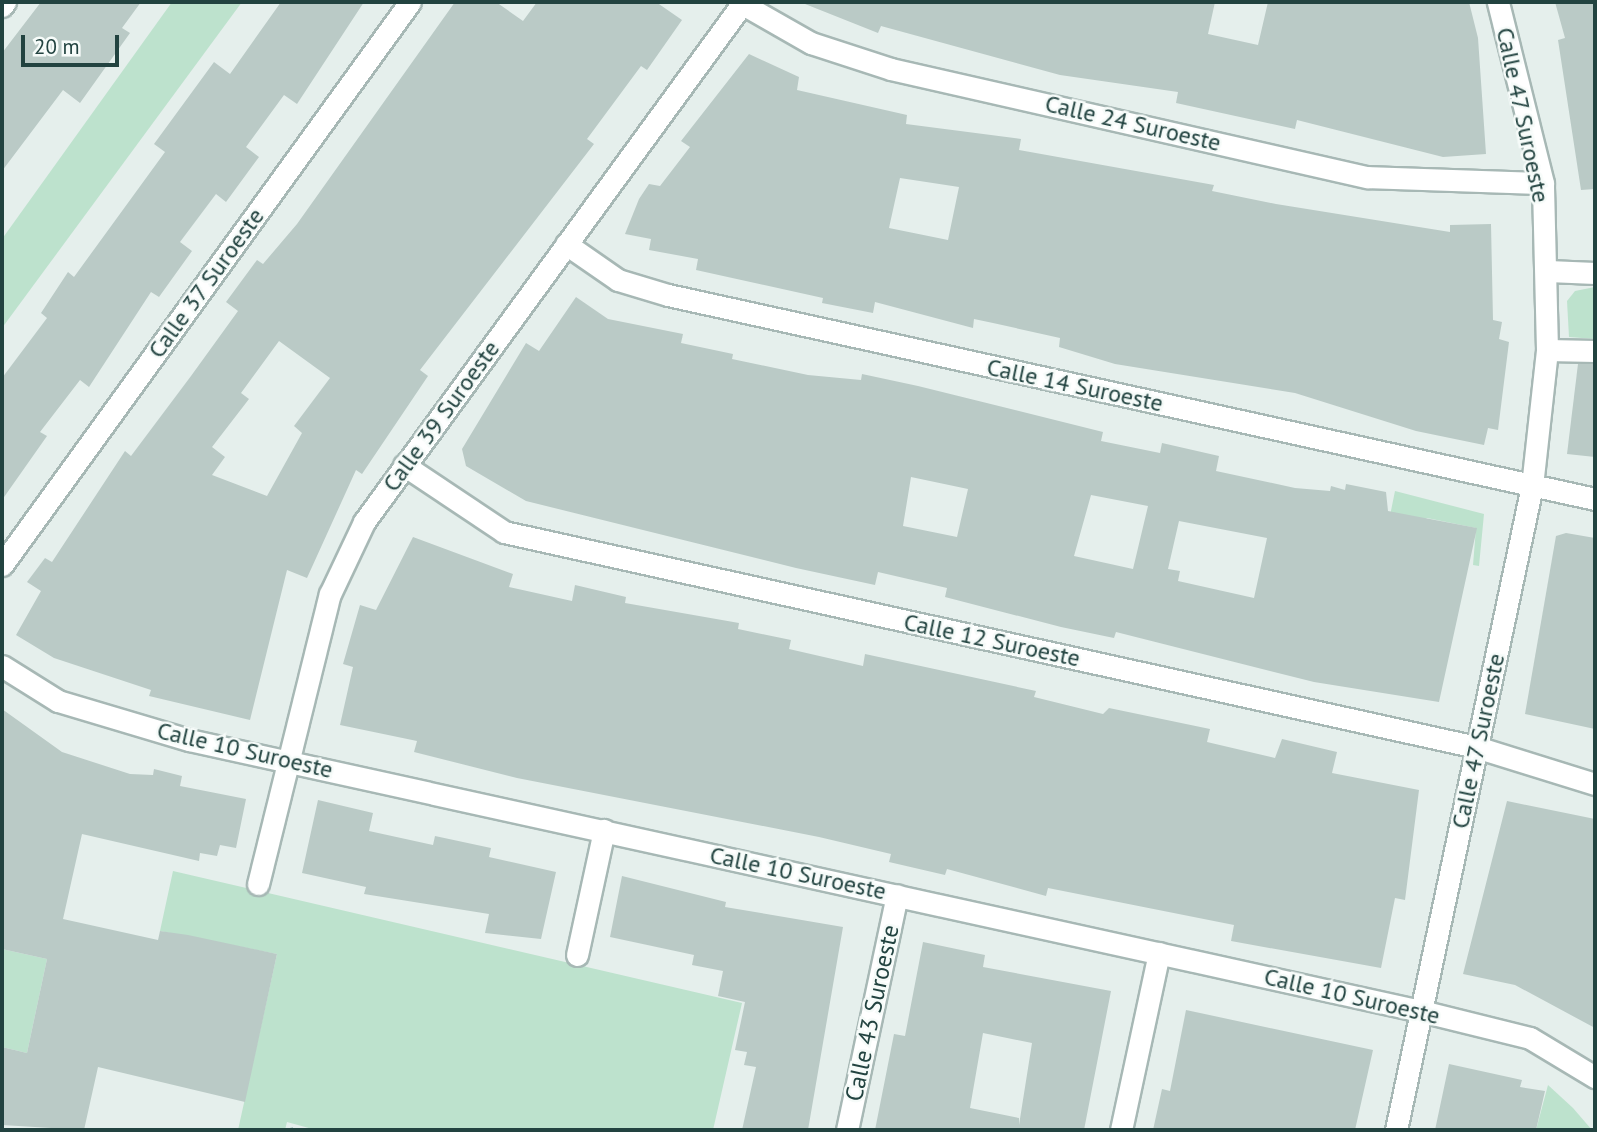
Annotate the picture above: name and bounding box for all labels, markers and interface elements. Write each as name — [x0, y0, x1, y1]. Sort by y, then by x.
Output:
scale bar — [24, 21, 122, 65]
street label: Calle 47 Suroeste — [1490, 24, 1556, 206]
text: 20 m — [34, 33, 80, 60]
street label: Calle 24 Suroeste — [1042, 89, 1224, 157]
street label: Calle 37 Suroeste — [142, 202, 270, 364]
street label: Calle 39 Suroeste — [377, 335, 505, 497]
street label: Calle 14 Suroeste — [984, 352, 1166, 418]
street label: Calle 12 Suroeste — [901, 607, 1083, 673]
street label: Calle 47 Suroeste — [1445, 650, 1511, 832]
street label: Calle 10 Suroeste — [154, 716, 336, 784]
street label: Calle 10 Suroeste — [707, 840, 889, 906]
street label: Calle 43 Suroeste — [839, 922, 905, 1104]
street label: Calle 10 Suroeste — [1261, 962, 1443, 1030]

